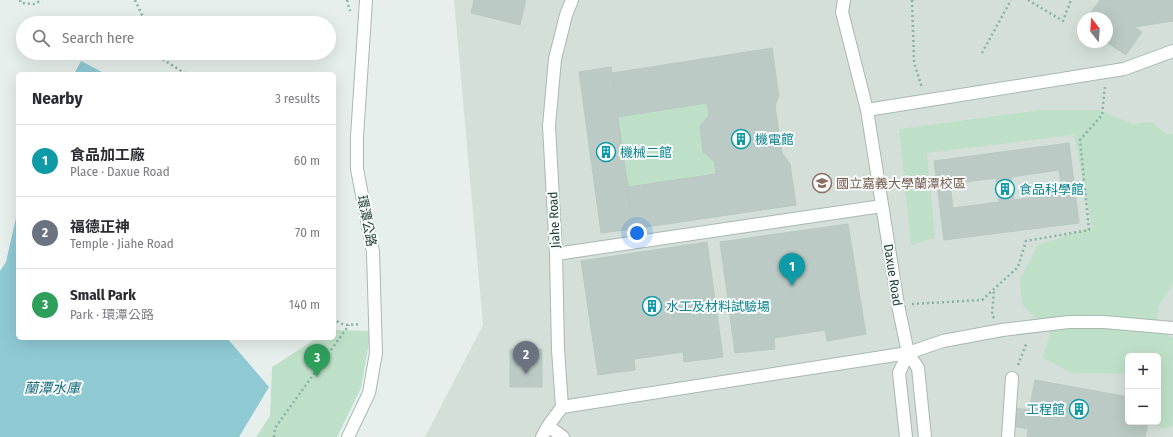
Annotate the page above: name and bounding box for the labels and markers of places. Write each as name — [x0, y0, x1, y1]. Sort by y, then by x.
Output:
building icon: 機電館 — [730, 128, 752, 150]
place label: 機電館 — [755, 132, 794, 147]
building icon: 機械二館 — [595, 141, 617, 163]
place label: 機械二館 — [620, 145, 672, 160]
school or university icon: 國立嘉義大學蘭潭校區 — [811, 172, 833, 194]
place label: 國立嘉義大學蘭潭校區 — [836, 176, 966, 191]
building icon: 食品科學館 — [994, 178, 1016, 200]
place label: 食品科學館 — [1019, 182, 1084, 197]
pin: 1 — [779, 253, 805, 286]
building icon: 水工及材料試驗場 — [641, 295, 663, 317]
place label: 水工及材料試驗場 — [666, 299, 770, 314]
pin: 2 — [513, 341, 539, 374]
pin: 3 — [304, 344, 330, 377]
building icon: 工程館 — [1068, 398, 1090, 420]
place label: 工程館 — [1026, 402, 1065, 417]

